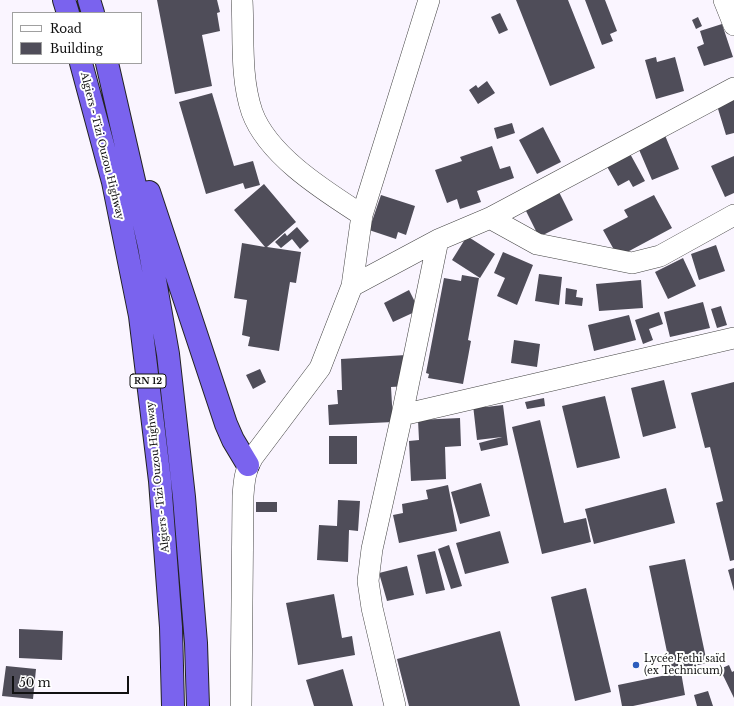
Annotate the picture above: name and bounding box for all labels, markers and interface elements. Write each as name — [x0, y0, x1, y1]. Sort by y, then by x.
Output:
legend — [12, 12, 142, 64]
text: Road — [50, 21, 82, 36]
text: Building — [50, 41, 103, 56]
street label: Algiers - Tizi Ouzou Highway — [78, 71, 126, 221]
road number: RN 12 — [130, 374, 166, 388]
street label: Algiers - Tizi Ouzou Highway — [144, 401, 172, 553]
place label: Lycée Fethi saïd (ex Technicum) — [644, 653, 726, 676]
marker: Lycée Fethi saïd (ex Technicum) — [631, 660, 641, 670]
scale bar — [14, 668, 131, 694]
text: 50 m — [19, 675, 51, 690]

